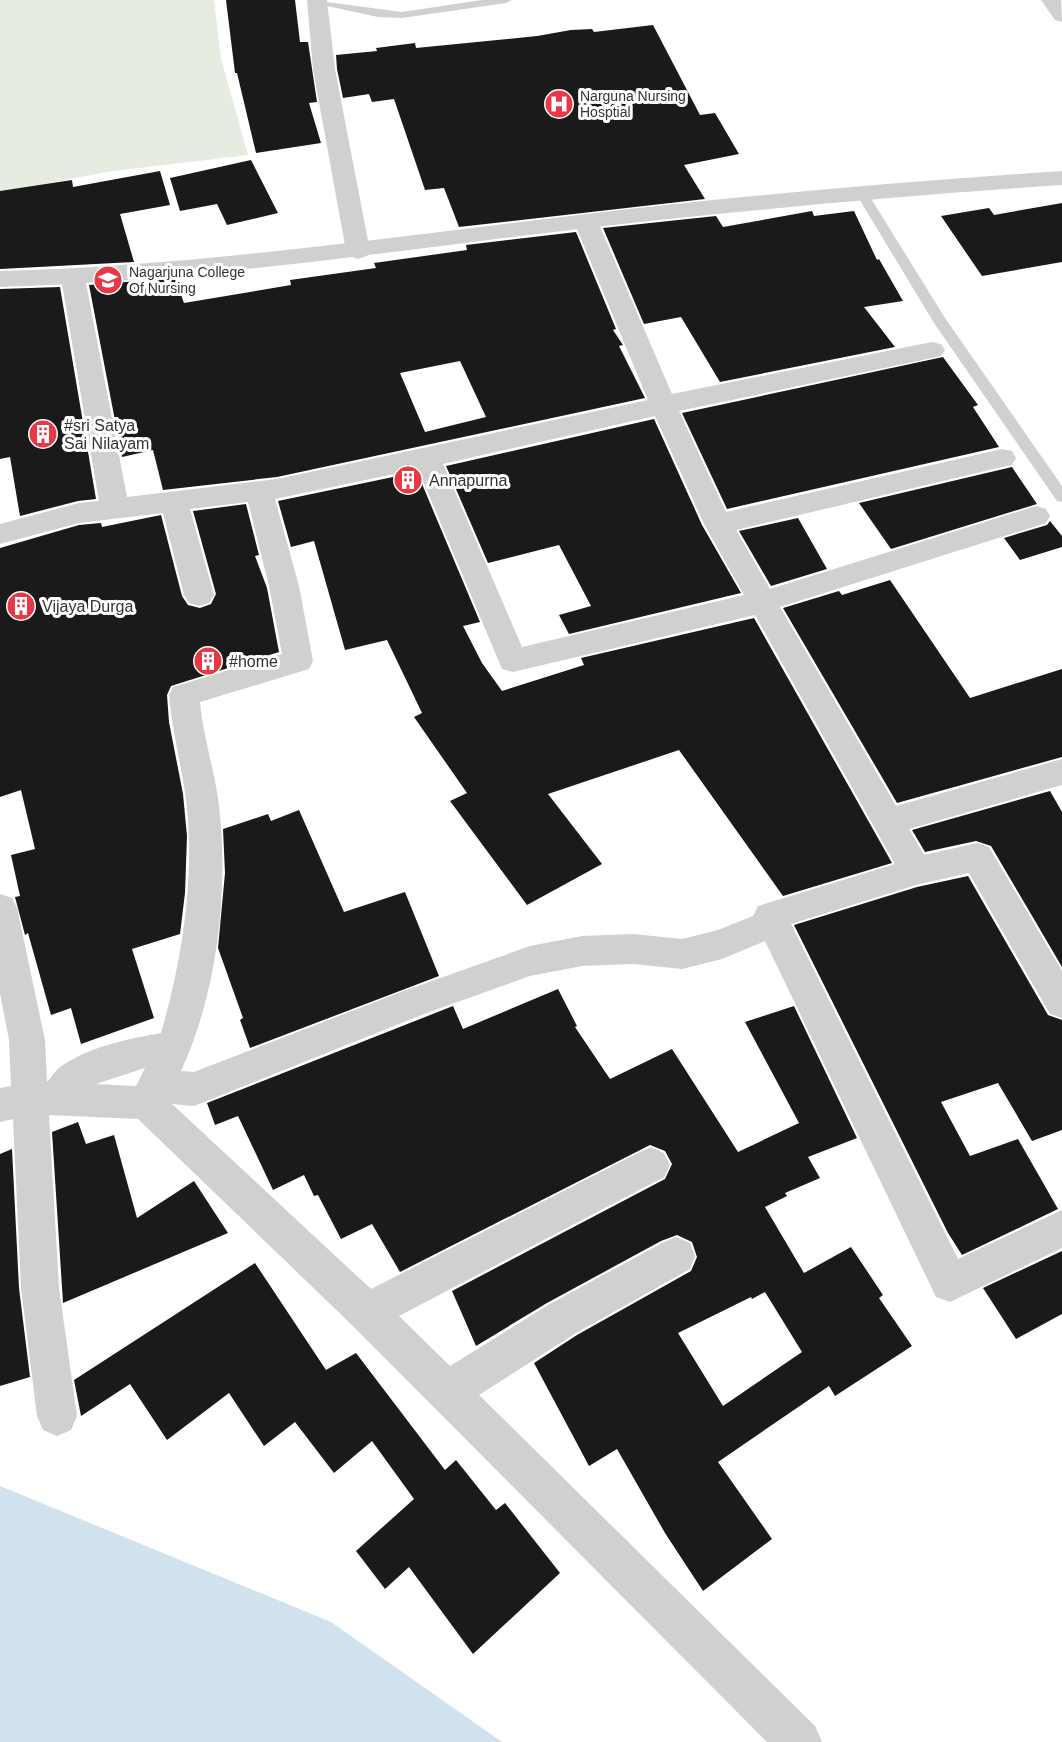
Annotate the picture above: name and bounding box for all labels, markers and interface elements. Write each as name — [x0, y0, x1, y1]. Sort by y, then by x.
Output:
hospital icon: Narguna Nursing Hosptial — [543, 88, 575, 120]
place label: Narguna Nursing Hosptial — [580, 88, 686, 120]
school or university icon: Nagarjuna College Of Nursing — [92, 264, 124, 296]
place label: Nagarjuna College Of Nursing — [129, 264, 245, 296]
place label: #sri Satya Sai Nilayam — [64, 417, 149, 452]
building icon: #sri Satya Sai Nilayam — [27, 418, 59, 450]
building icon: Annapurna — [392, 464, 424, 496]
place label: Annapurna — [429, 472, 507, 489]
building icon: Vijaya Durga — [5, 590, 37, 622]
place label: Vijaya Durga — [42, 598, 133, 615]
building icon: #home — [192, 645, 224, 677]
place label: #home — [229, 653, 278, 670]

